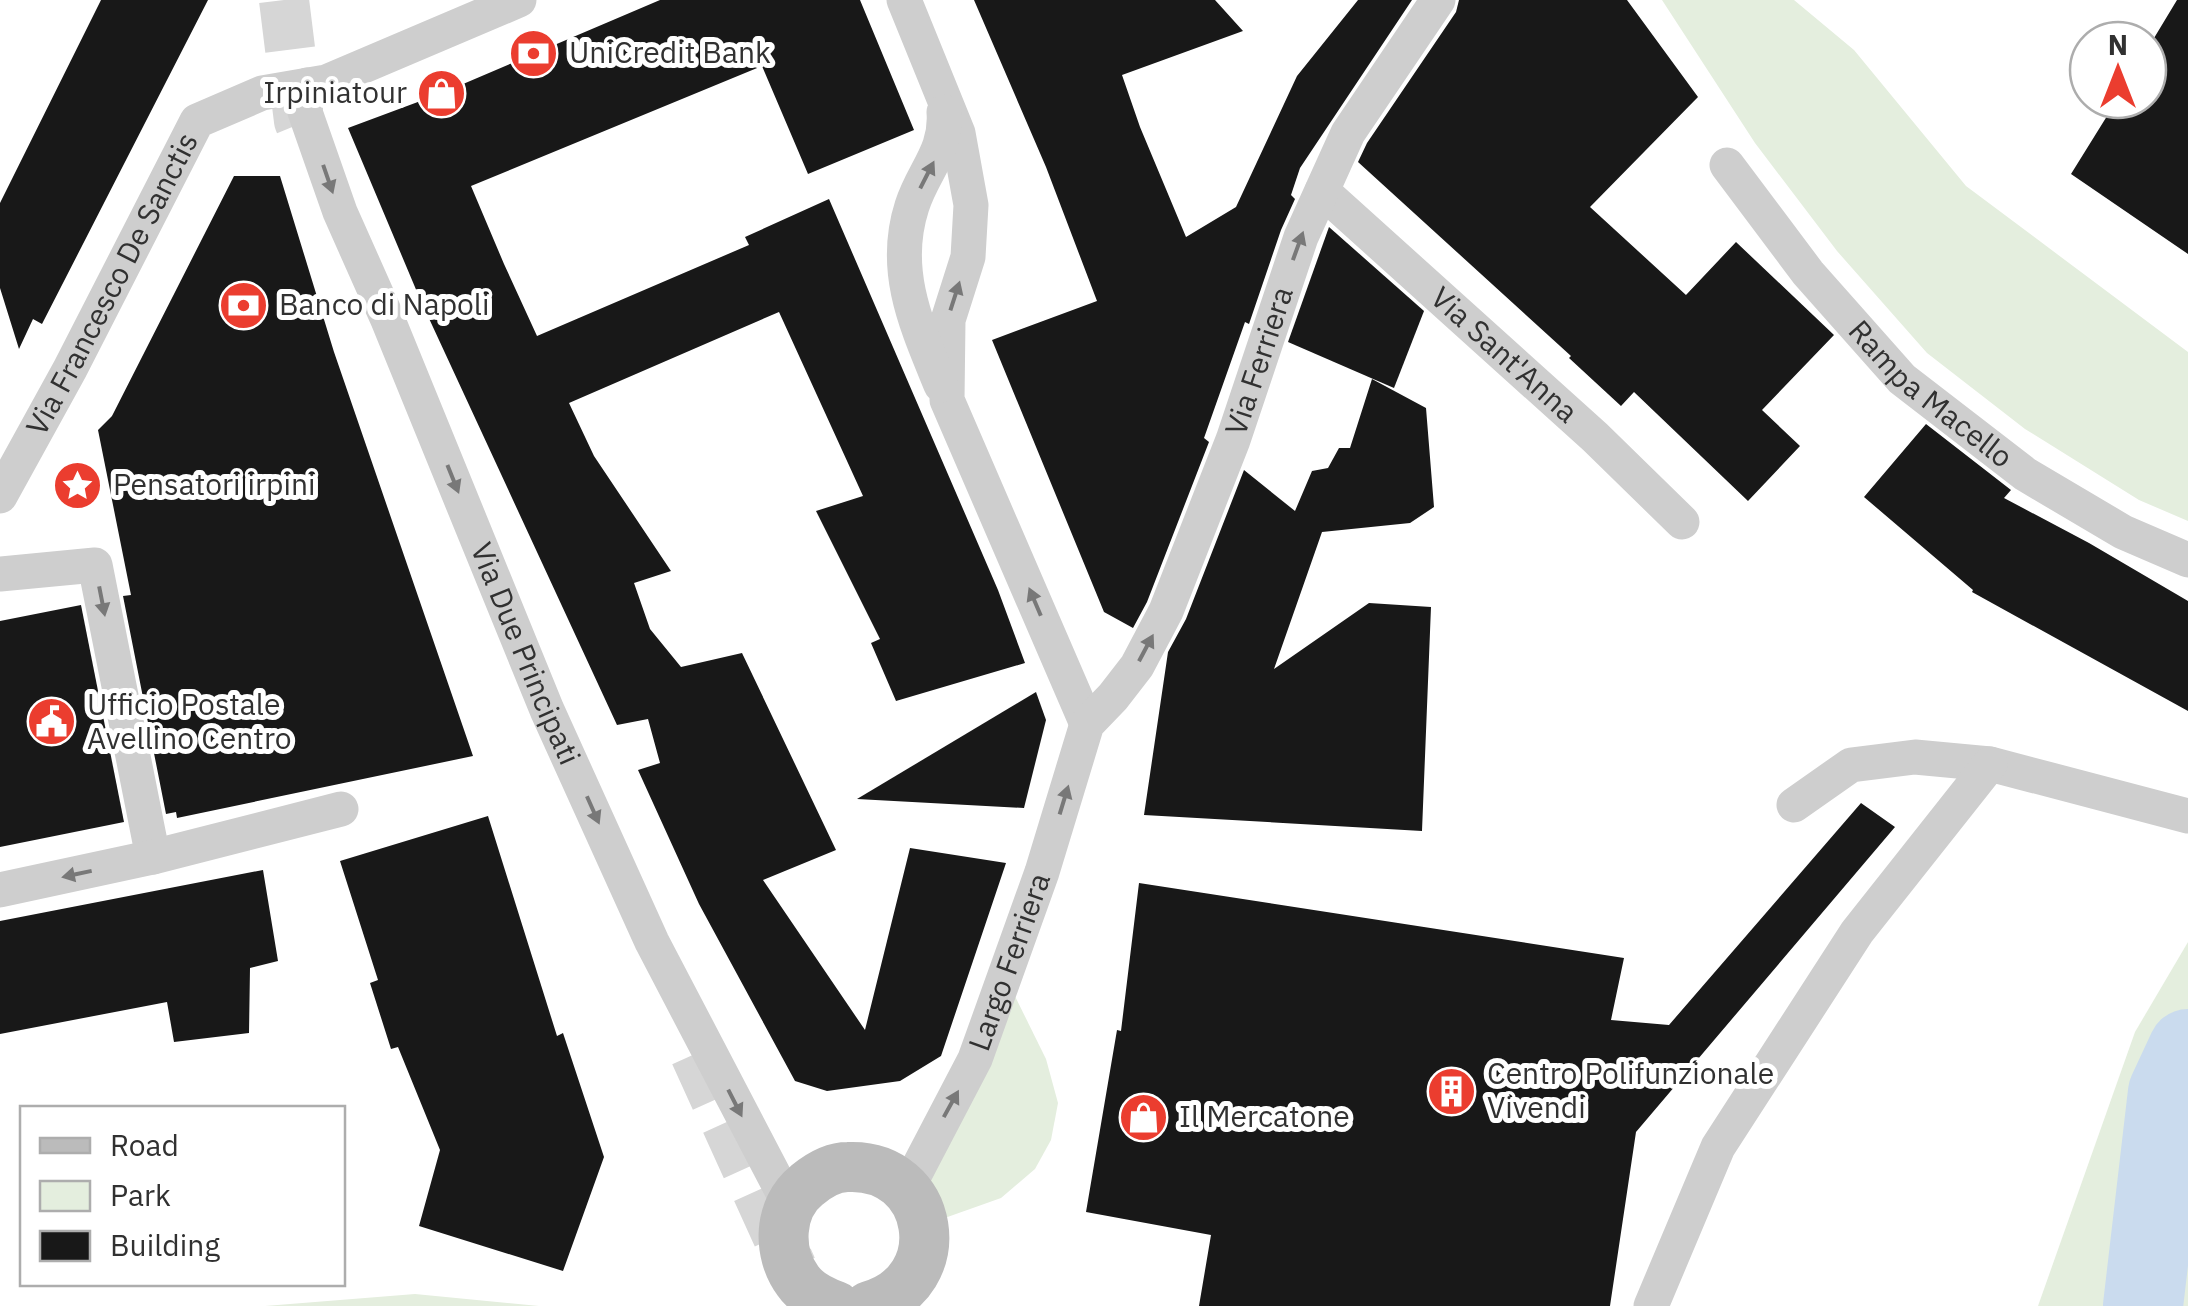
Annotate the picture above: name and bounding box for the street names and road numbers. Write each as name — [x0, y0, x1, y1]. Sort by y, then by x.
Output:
street label: Via Francesco De Sanctis — [16, 125, 206, 442]
street label: Via Sant'Anna — [1423, 277, 1587, 430]
street label: Via Ferriera — [1215, 281, 1301, 440]
street label: Rampa Macello — [1841, 311, 2021, 476]
street label: Via Due Principati — [463, 536, 590, 770]
street label: Largo Ferriera — [959, 867, 1058, 1056]

